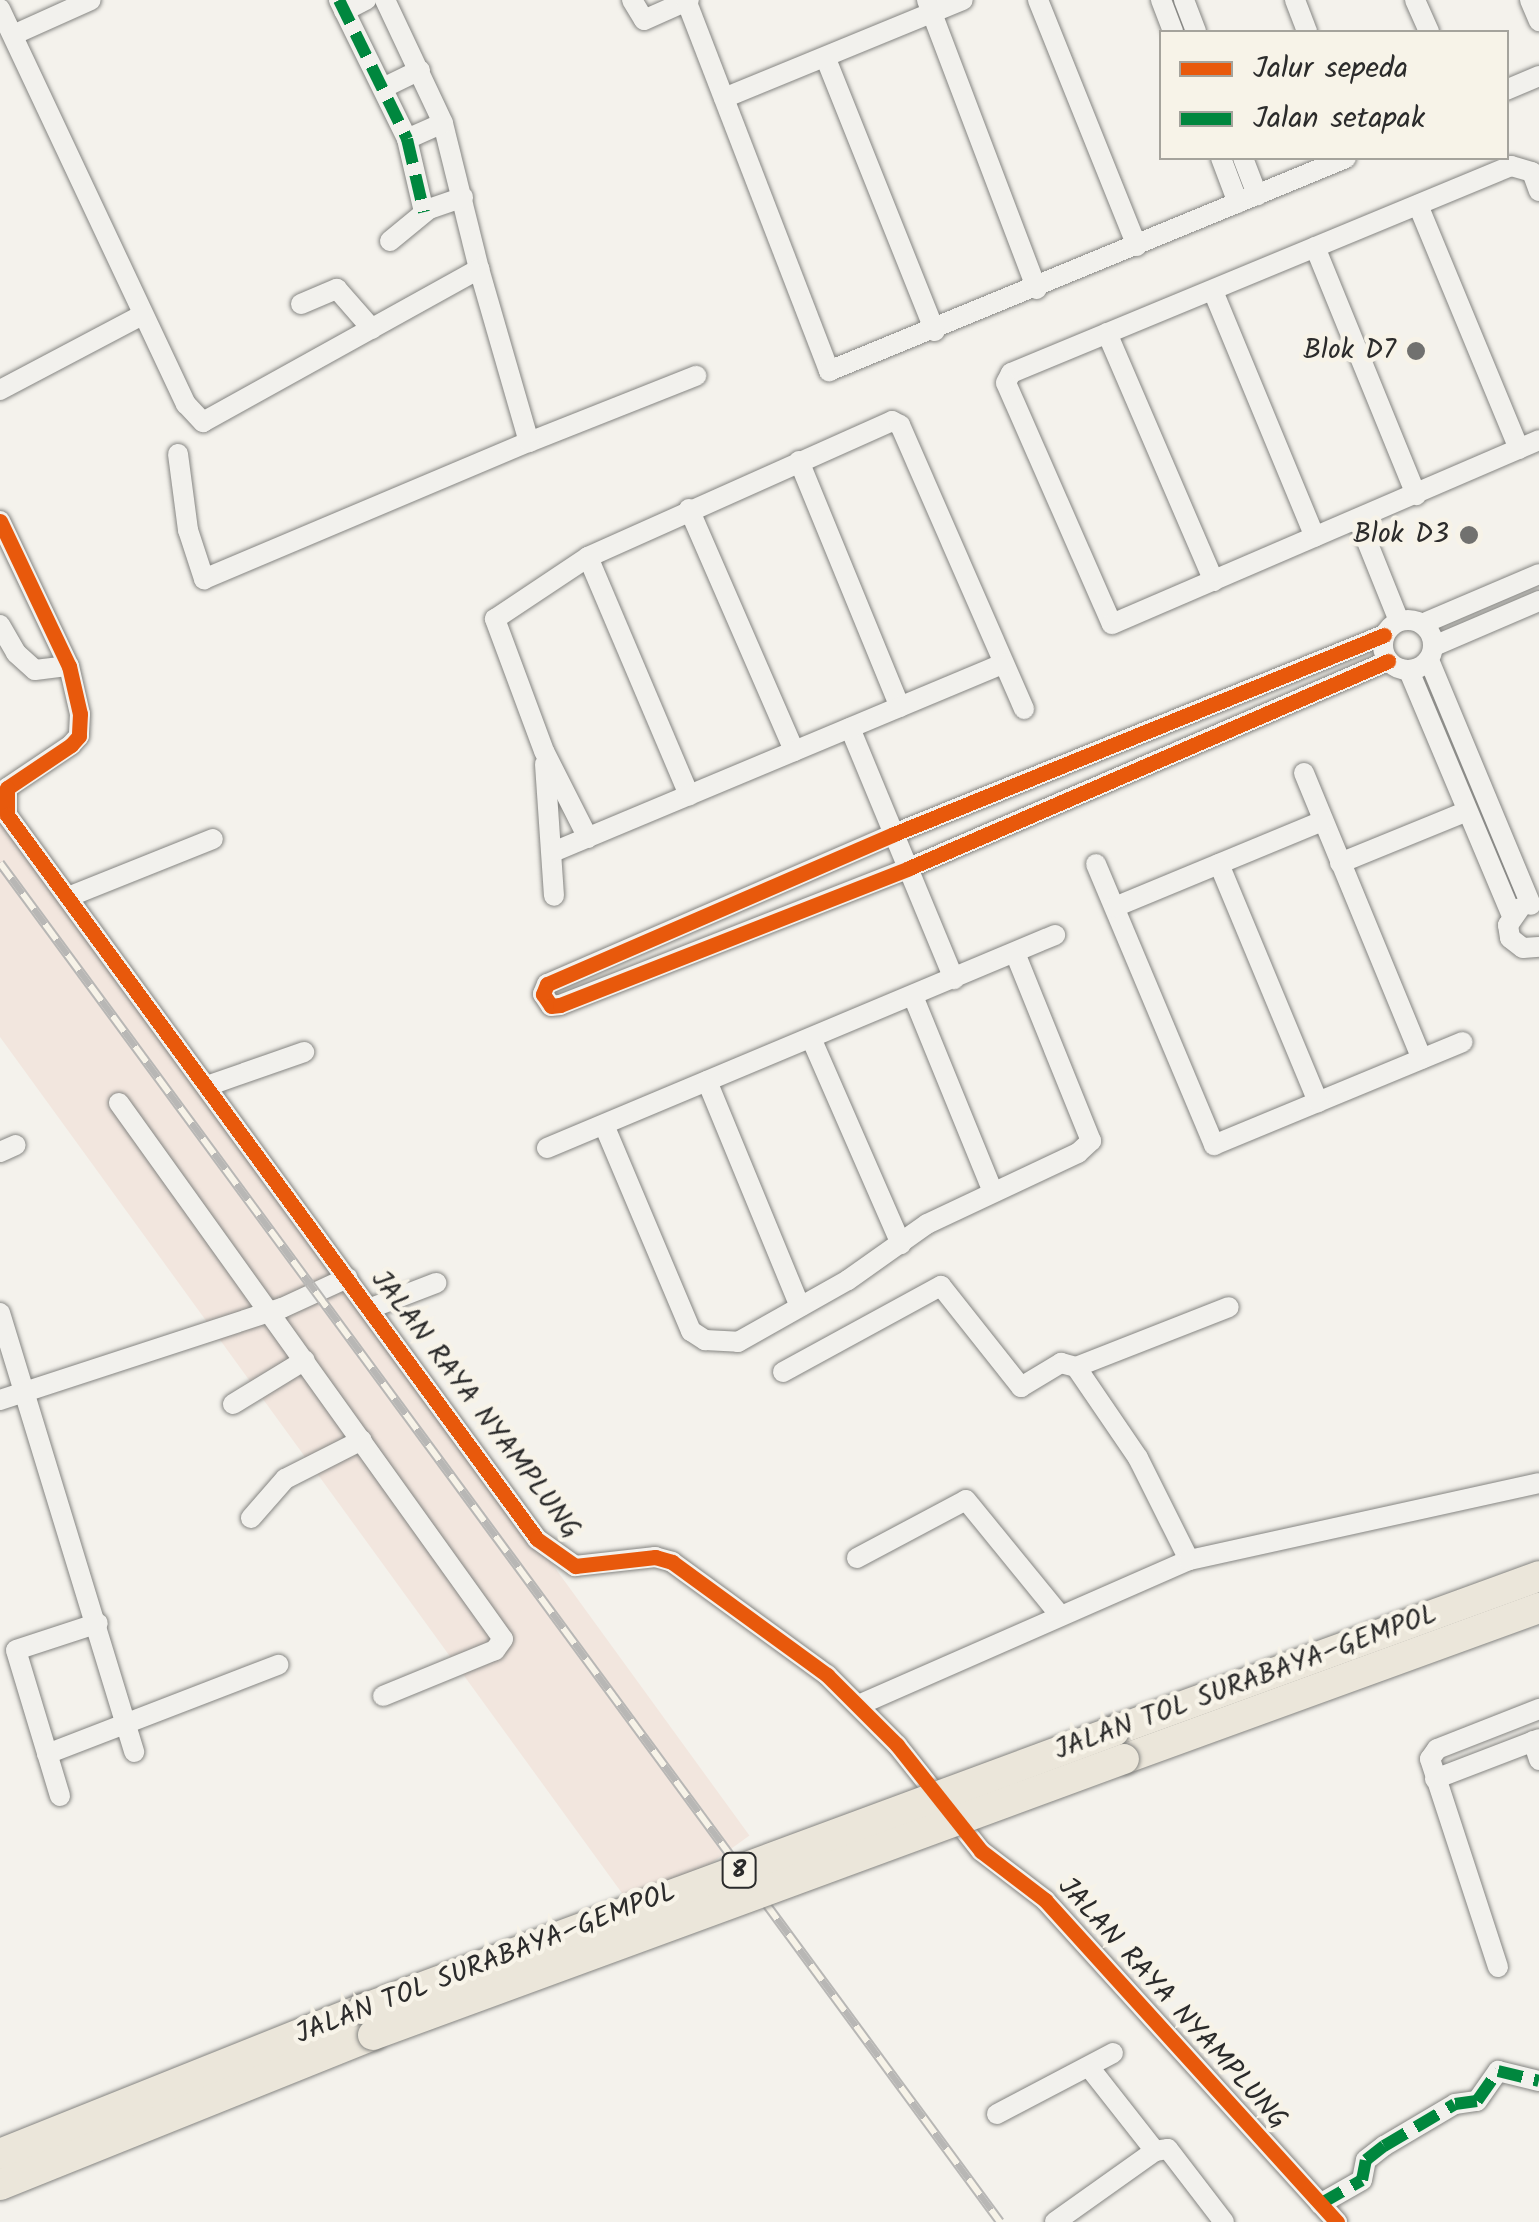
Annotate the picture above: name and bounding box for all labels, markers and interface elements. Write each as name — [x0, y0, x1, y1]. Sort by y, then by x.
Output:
legend — [1159, 30, 1509, 160]
text: Jalur sepeda — [1253, 45, 1408, 93]
text: Jalan setapak — [1253, 95, 1425, 143]
place label: Blok D7 — [1303, 334, 1396, 368]
marker: Blok D7 — [1405, 340, 1427, 362]
place label: Blok D3 — [1353, 518, 1449, 552]
marker: Blok D3 — [1458, 524, 1480, 546]
street label: JALAN RAYA NYAMPLUNG — [363, 1264, 587, 1546]
street label: JALAN TOL SURABAYA–GEMPOL — [1050, 1598, 1442, 1768]
road number: 8 — [722, 1850, 756, 1890]
street label: JALAN RAYA NYAMPLUNG — [1050, 1871, 1294, 2137]
street label: JALAN TOL SURABAYA–GEMPOL — [291, 1876, 681, 2052]

